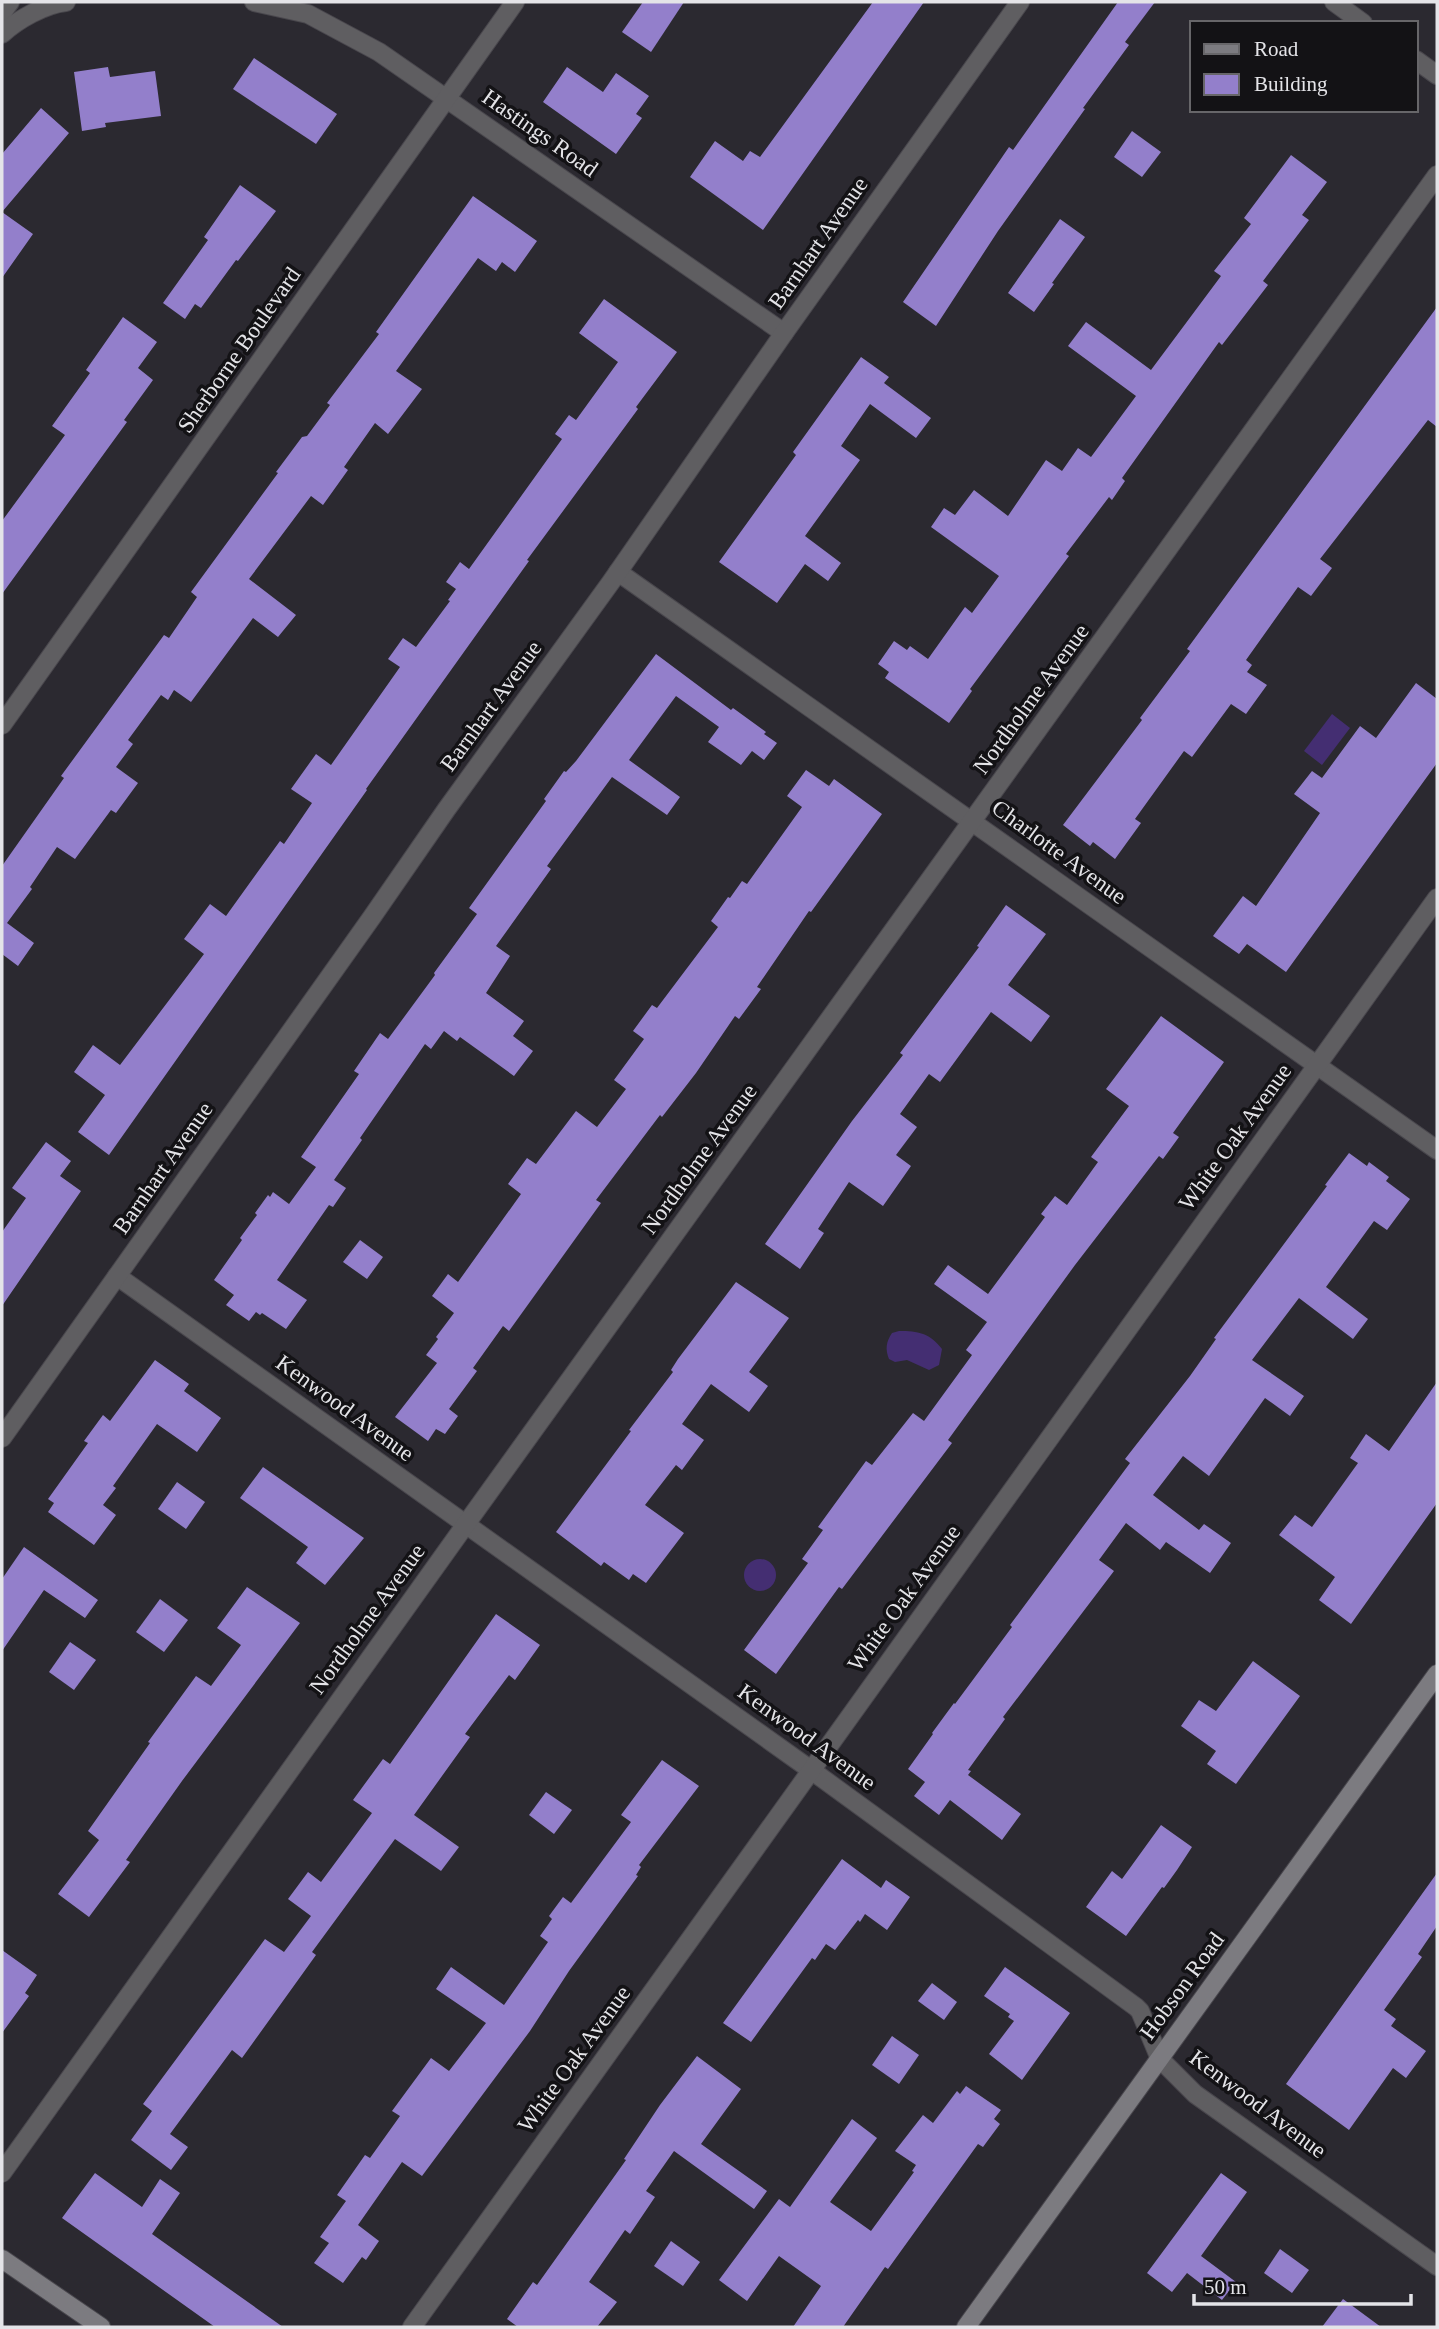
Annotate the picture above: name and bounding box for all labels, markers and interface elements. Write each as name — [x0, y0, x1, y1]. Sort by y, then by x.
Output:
legend — [1190, 21, 1418, 112]
text: Road — [1254, 37, 1299, 61]
text: Building — [1254, 72, 1328, 96]
street label: Hastings Road — [478, 84, 603, 182]
street label: Barnhart Avenue — [763, 172, 873, 314]
street label: Sherborne Boulevard — [173, 262, 306, 437]
street label: Nordholme Avenue — [968, 619, 1094, 779]
street label: Barnhart Avenue — [435, 636, 547, 776]
street label: Charlotte Avenue — [987, 795, 1131, 909]
street label: White Oak Avenue — [1174, 1059, 1296, 1215]
street label: Nordholme Avenue — [636, 1079, 762, 1239]
street label: Barnhart Avenue — [108, 1097, 218, 1239]
street label: Kenwood Avenue — [271, 1350, 419, 1466]
street label: White Oak Avenue — [843, 1520, 965, 1676]
street label: Nordholme Avenue — [304, 1539, 430, 1699]
street label: Kenwood Avenue — [733, 1679, 881, 1795]
street label: Hobson Road — [1135, 1927, 1229, 2044]
street label: White Oak Avenue — [513, 1981, 635, 2137]
street label: Kenwood Avenue — [1185, 2045, 1331, 2163]
scale bar — [1194, 2262, 1411, 2306]
text: 50 m — [1204, 2275, 1247, 2299]

